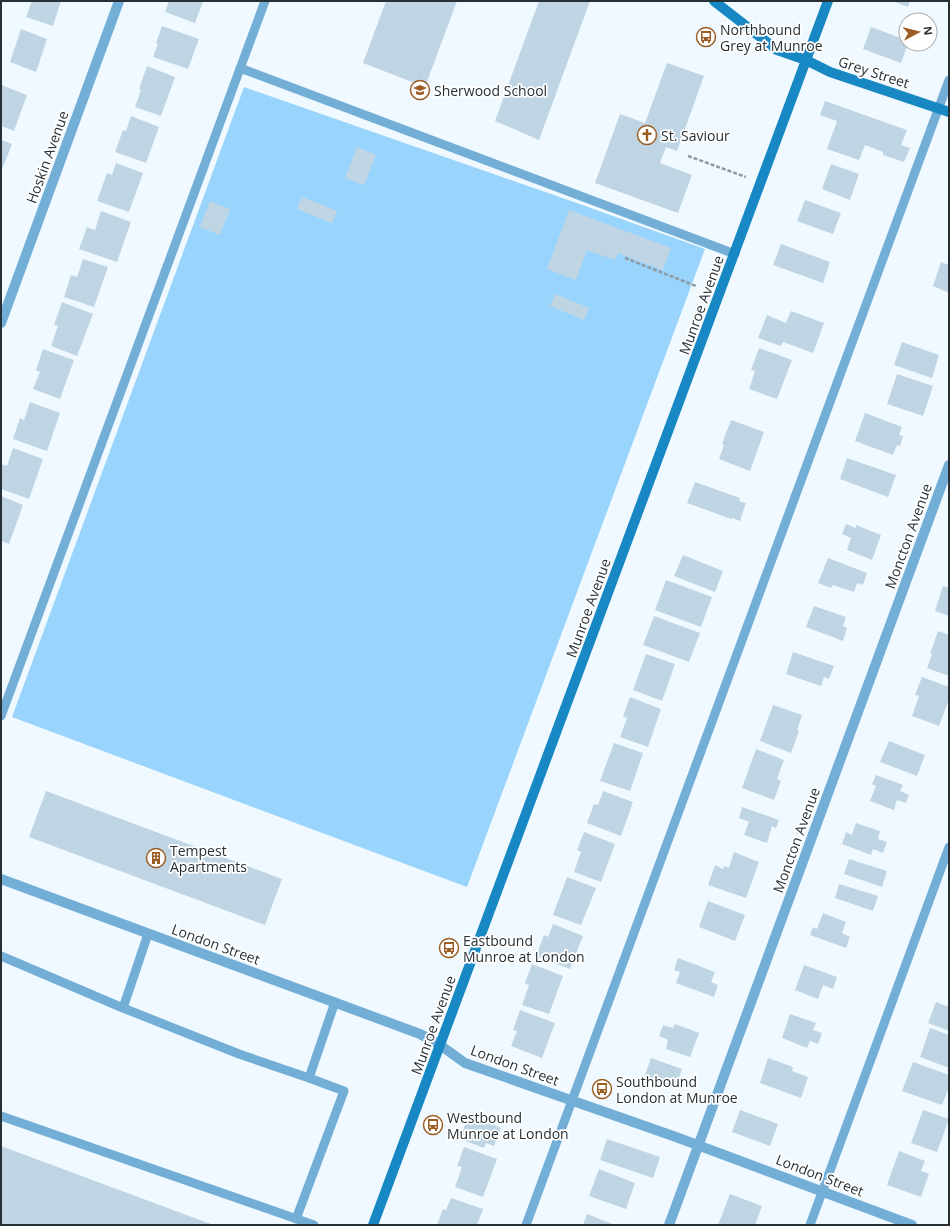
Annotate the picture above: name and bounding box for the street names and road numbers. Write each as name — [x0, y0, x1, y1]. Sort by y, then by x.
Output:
street label: Grey Street — [836, 52, 912, 92]
street label: Hoskin Avenue — [21, 108, 73, 206]
street label: Munroe Avenue — [674, 253, 728, 357]
street label: Moncton Avenue — [880, 481, 936, 591]
street label: Munroe Avenue — [561, 556, 615, 660]
street label: Moncton Avenue — [768, 785, 824, 895]
street label: London Street — [169, 919, 263, 969]
street label: Munroe Avenue — [406, 973, 460, 1077]
street label: London Street — [468, 1040, 562, 1090]
street label: London Street — [773, 1150, 867, 1200]

